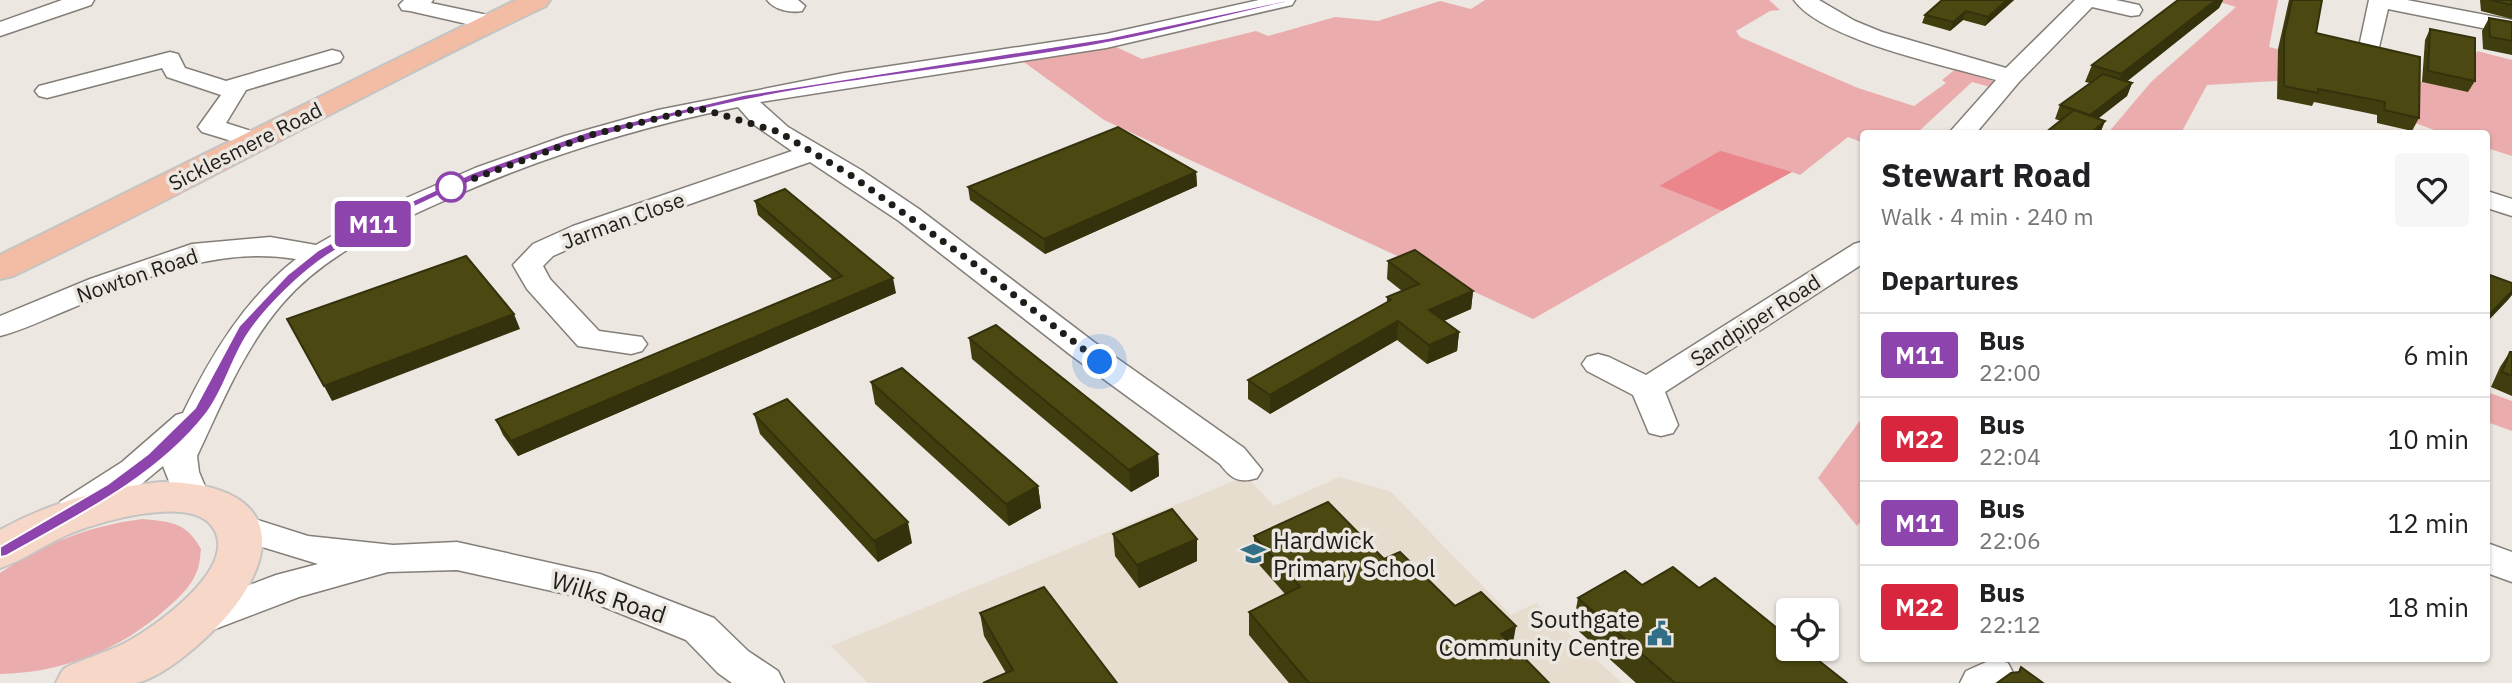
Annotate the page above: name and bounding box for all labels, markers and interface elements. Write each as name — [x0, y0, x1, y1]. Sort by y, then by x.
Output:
street label: Sicklesmere Road — [163, 95, 327, 197]
text: Stewart Road — [1881, 153, 2091, 196]
button: heart — [2395, 153, 2469, 227]
unlabelled marker — [436, 172, 466, 202]
street label: Jarman Close — [558, 185, 688, 255]
line badge: M11 — [333, 201, 413, 247]
text: Walk · 4 min · 240 m — [1881, 201, 2094, 231]
text: M11 — [349, 208, 397, 240]
street label: Nowton Road — [72, 241, 202, 309]
text: Departures — [1881, 263, 2019, 297]
street label: Sandpiper Road — [1685, 268, 1825, 372]
text: Bus — [1979, 323, 2025, 357]
text: 6 min — [2403, 338, 2469, 372]
text: M11 — [1895, 339, 1944, 371]
your location — [1082, 344, 1117, 379]
text: 22:00 — [1979, 357, 2041, 387]
text: Bus — [1979, 407, 2025, 441]
text: 10 min — [2388, 422, 2469, 456]
text: M22 — [1895, 423, 1944, 455]
text: 22:04 — [1979, 441, 2041, 471]
text: Bus — [1979, 491, 2025, 525]
text: 12 min — [2388, 506, 2469, 540]
text: M11 — [1895, 507, 1944, 539]
place label: Hardwick Primary School — [1273, 524, 1436, 584]
text: 22:06 — [1979, 525, 2041, 555]
school or university icon: Hardwick Primary School — [1239, 540, 1267, 568]
street label: Wilks Road — [548, 563, 670, 631]
text: Bus — [1979, 575, 2025, 609]
text: 18 min — [2388, 590, 2469, 624]
text: M22 — [1895, 591, 1944, 623]
map controls — [1776, 598, 1839, 661]
button: locate — [1776, 598, 1839, 661]
place label: Southgate Community Centre — [1438, 603, 1640, 663]
text: 22:12 — [1979, 609, 2041, 639]
public building icon: Southgate Community Centre — [1646, 619, 1674, 647]

